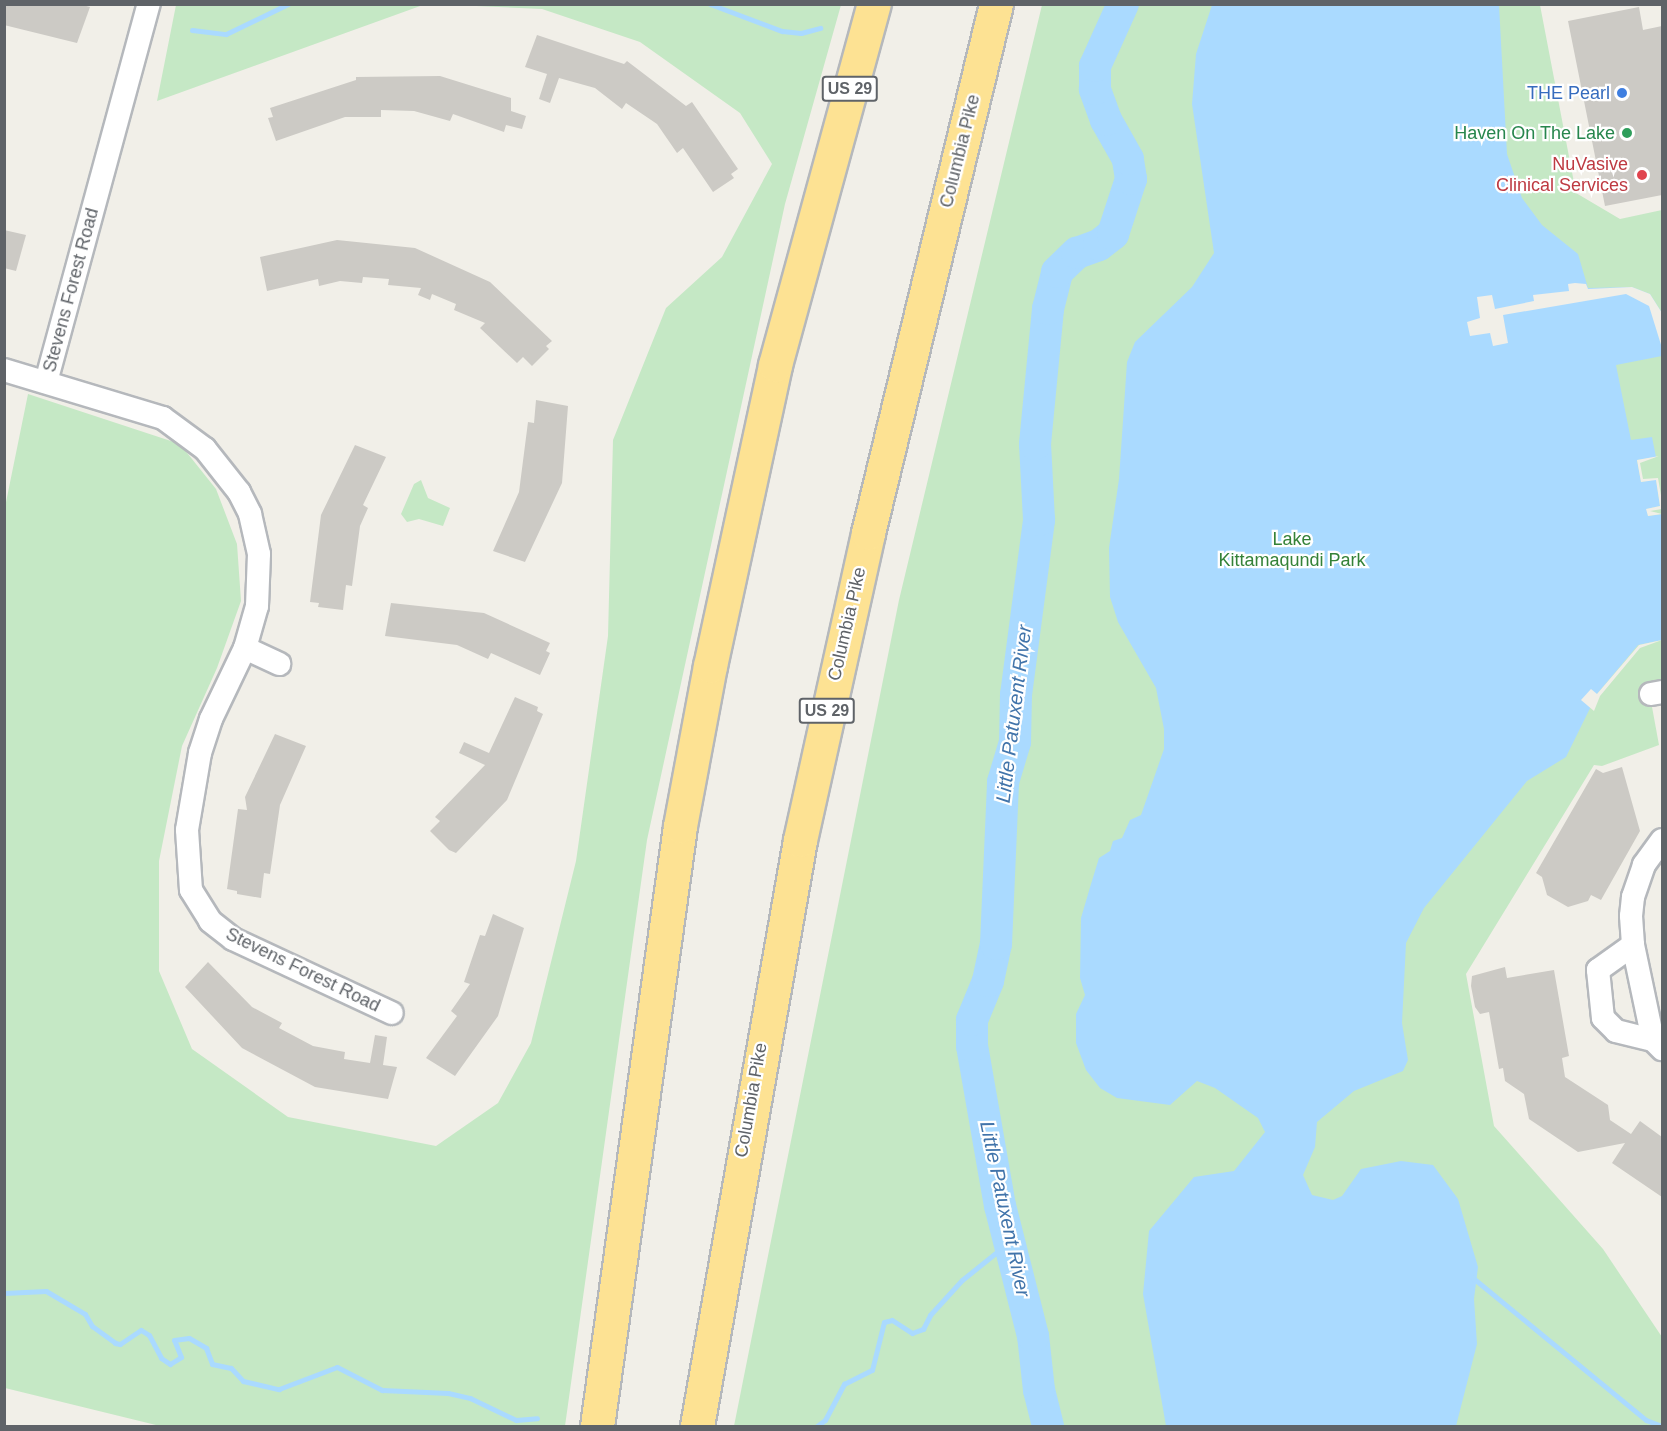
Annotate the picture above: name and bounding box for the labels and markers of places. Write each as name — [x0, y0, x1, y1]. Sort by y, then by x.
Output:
place label: THE Pearl — [1527, 82, 1610, 104]
marker: THE Pearl — [1615, 86, 1629, 100]
place label: Haven On The Lake — [1454, 122, 1615, 144]
marker: Haven On The Lake — [1620, 126, 1634, 140]
place label: NuVasive Clinical Services — [1496, 154, 1628, 196]
marker: NuVasive Clinical Services — [1633, 166, 1651, 184]

